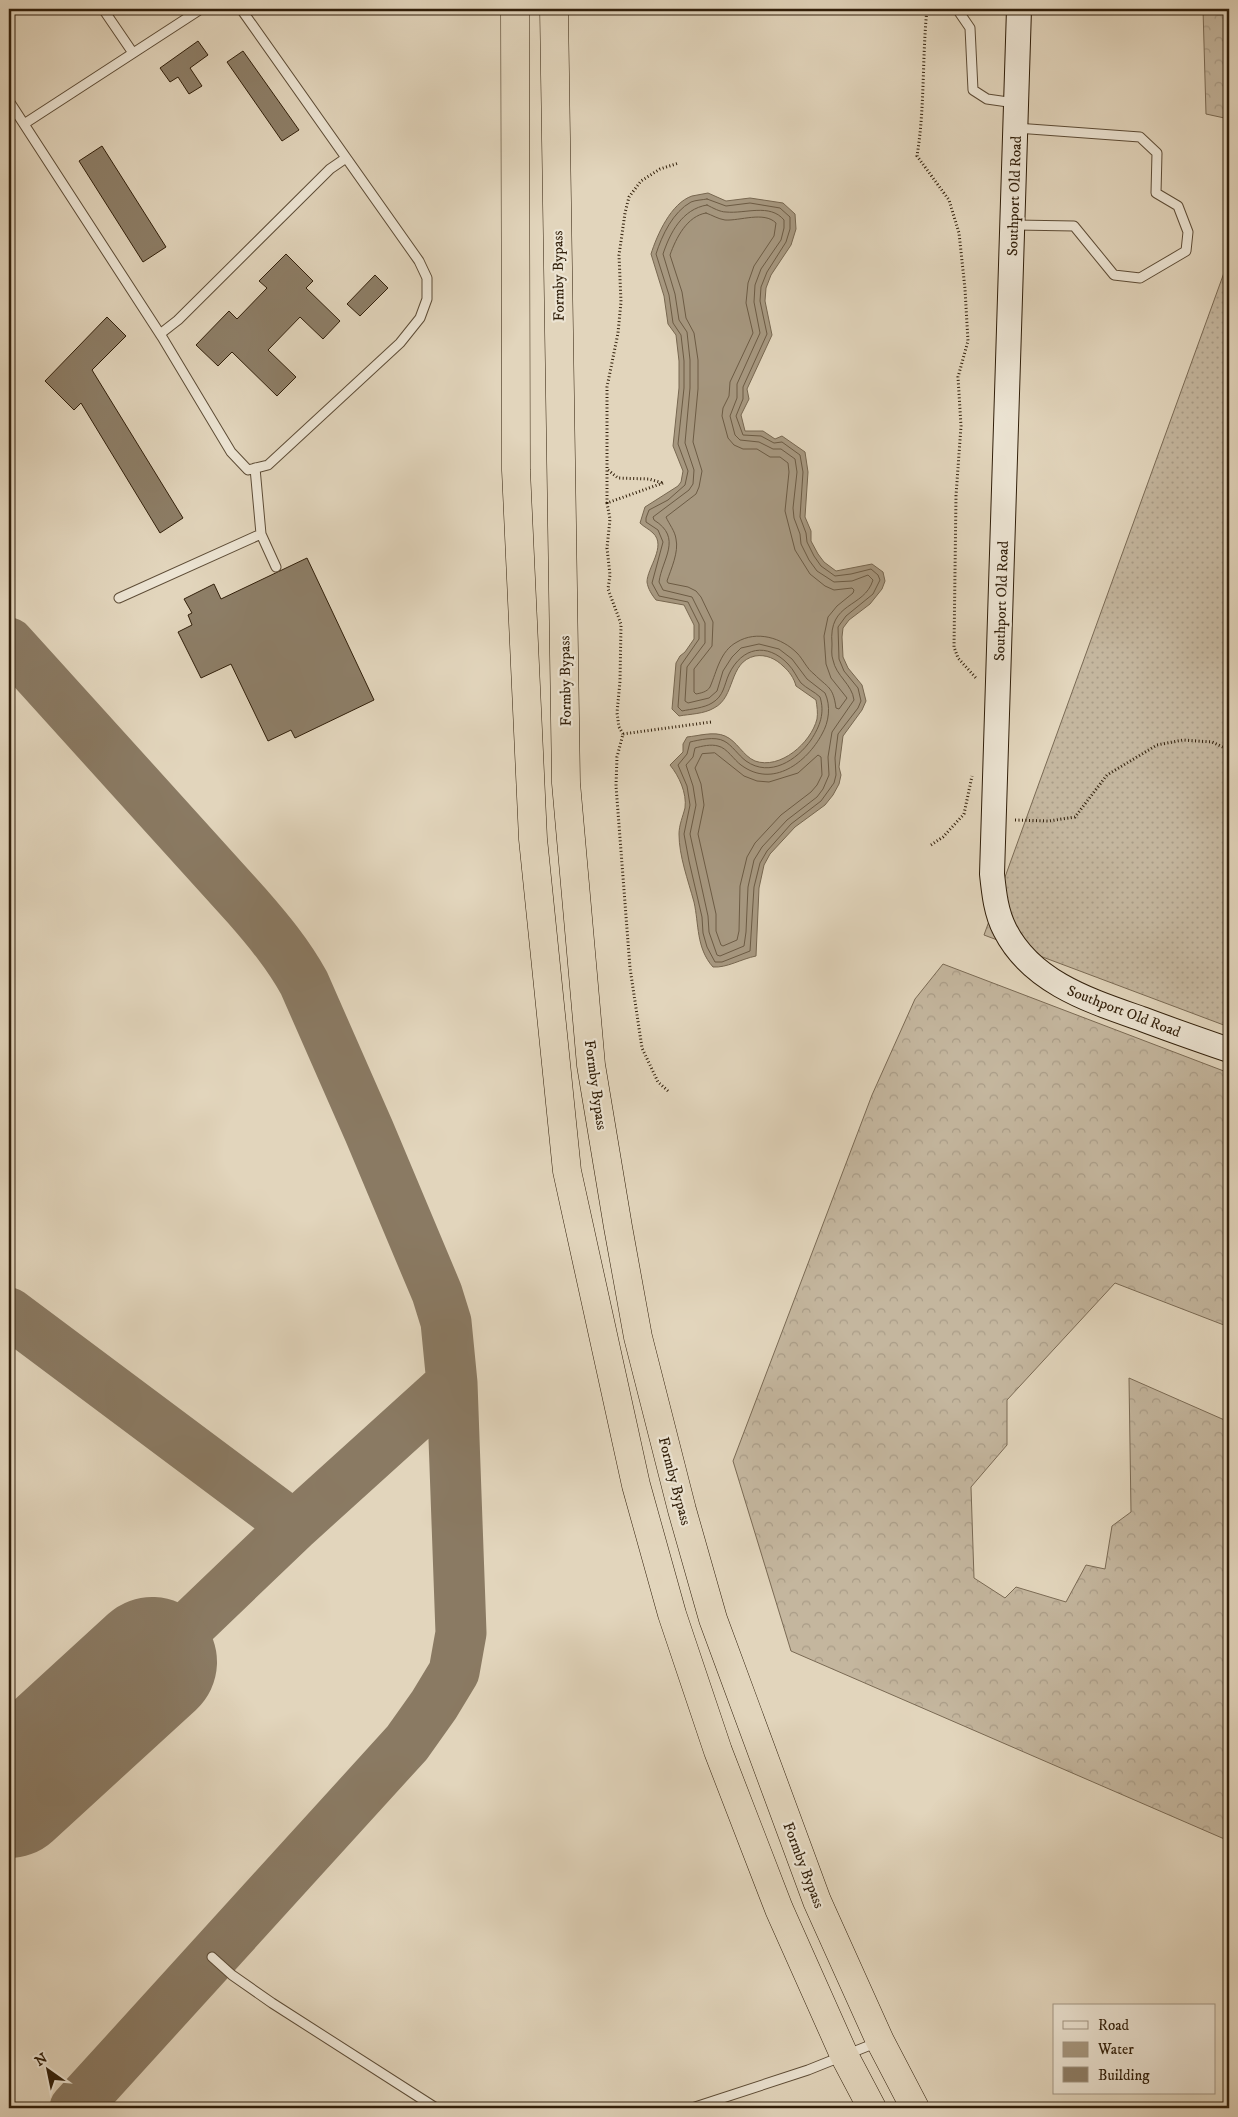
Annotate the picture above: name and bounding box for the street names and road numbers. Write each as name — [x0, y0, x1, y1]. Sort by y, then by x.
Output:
street label: Southport Old Road — [1003, 135, 1026, 256]
street label: Formby Bypass — [548, 231, 569, 321]
street label: Southport Old Road — [990, 540, 1013, 661]
street label: Formby Bypass — [555, 636, 576, 726]
street label: Southport Old Road — [1064, 981, 1184, 1042]
street label: Formby Bypass — [580, 1039, 611, 1131]
street label: Formby Bypass — [654, 1435, 695, 1527]
street label: Formby Bypass — [778, 1819, 829, 1911]

